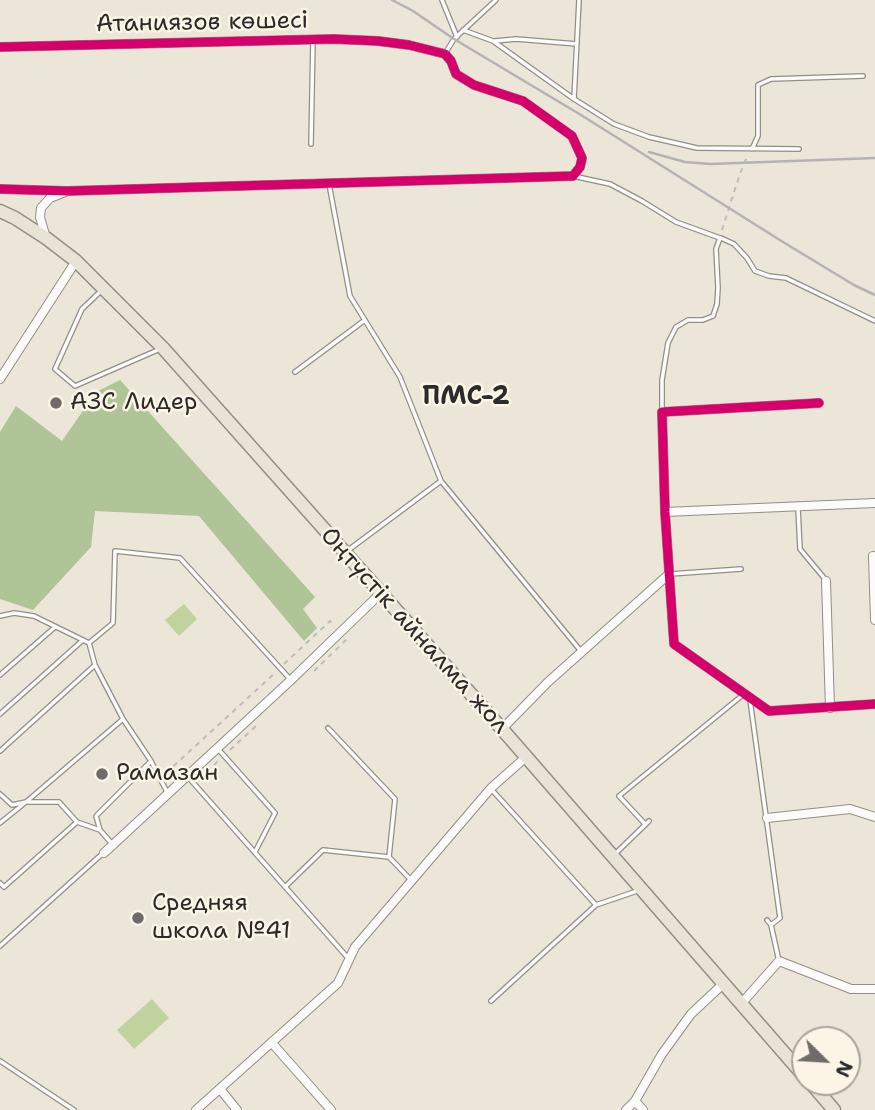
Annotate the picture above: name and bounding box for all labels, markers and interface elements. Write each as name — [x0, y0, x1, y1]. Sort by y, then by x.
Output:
street label: Атаниязов көшесі — [96, 7, 308, 39]
district label: ПМС-2 — [422, 381, 510, 413]
place label: АЗС Лидер — [70, 389, 198, 417]
marker: АЗС Лидер — [48, 395, 64, 411]
street label: Оңтүстік айналма жол — [314, 522, 514, 740]
place label: Рамазан — [116, 760, 218, 788]
marker: Рамазан — [94, 766, 110, 782]
place label: Средняя школа №41 — [152, 890, 291, 946]
marker: Средняя школа №41 — [130, 910, 146, 926]
north arrow — [791, 1026, 861, 1096]
text: N — [829, 1057, 858, 1081]

